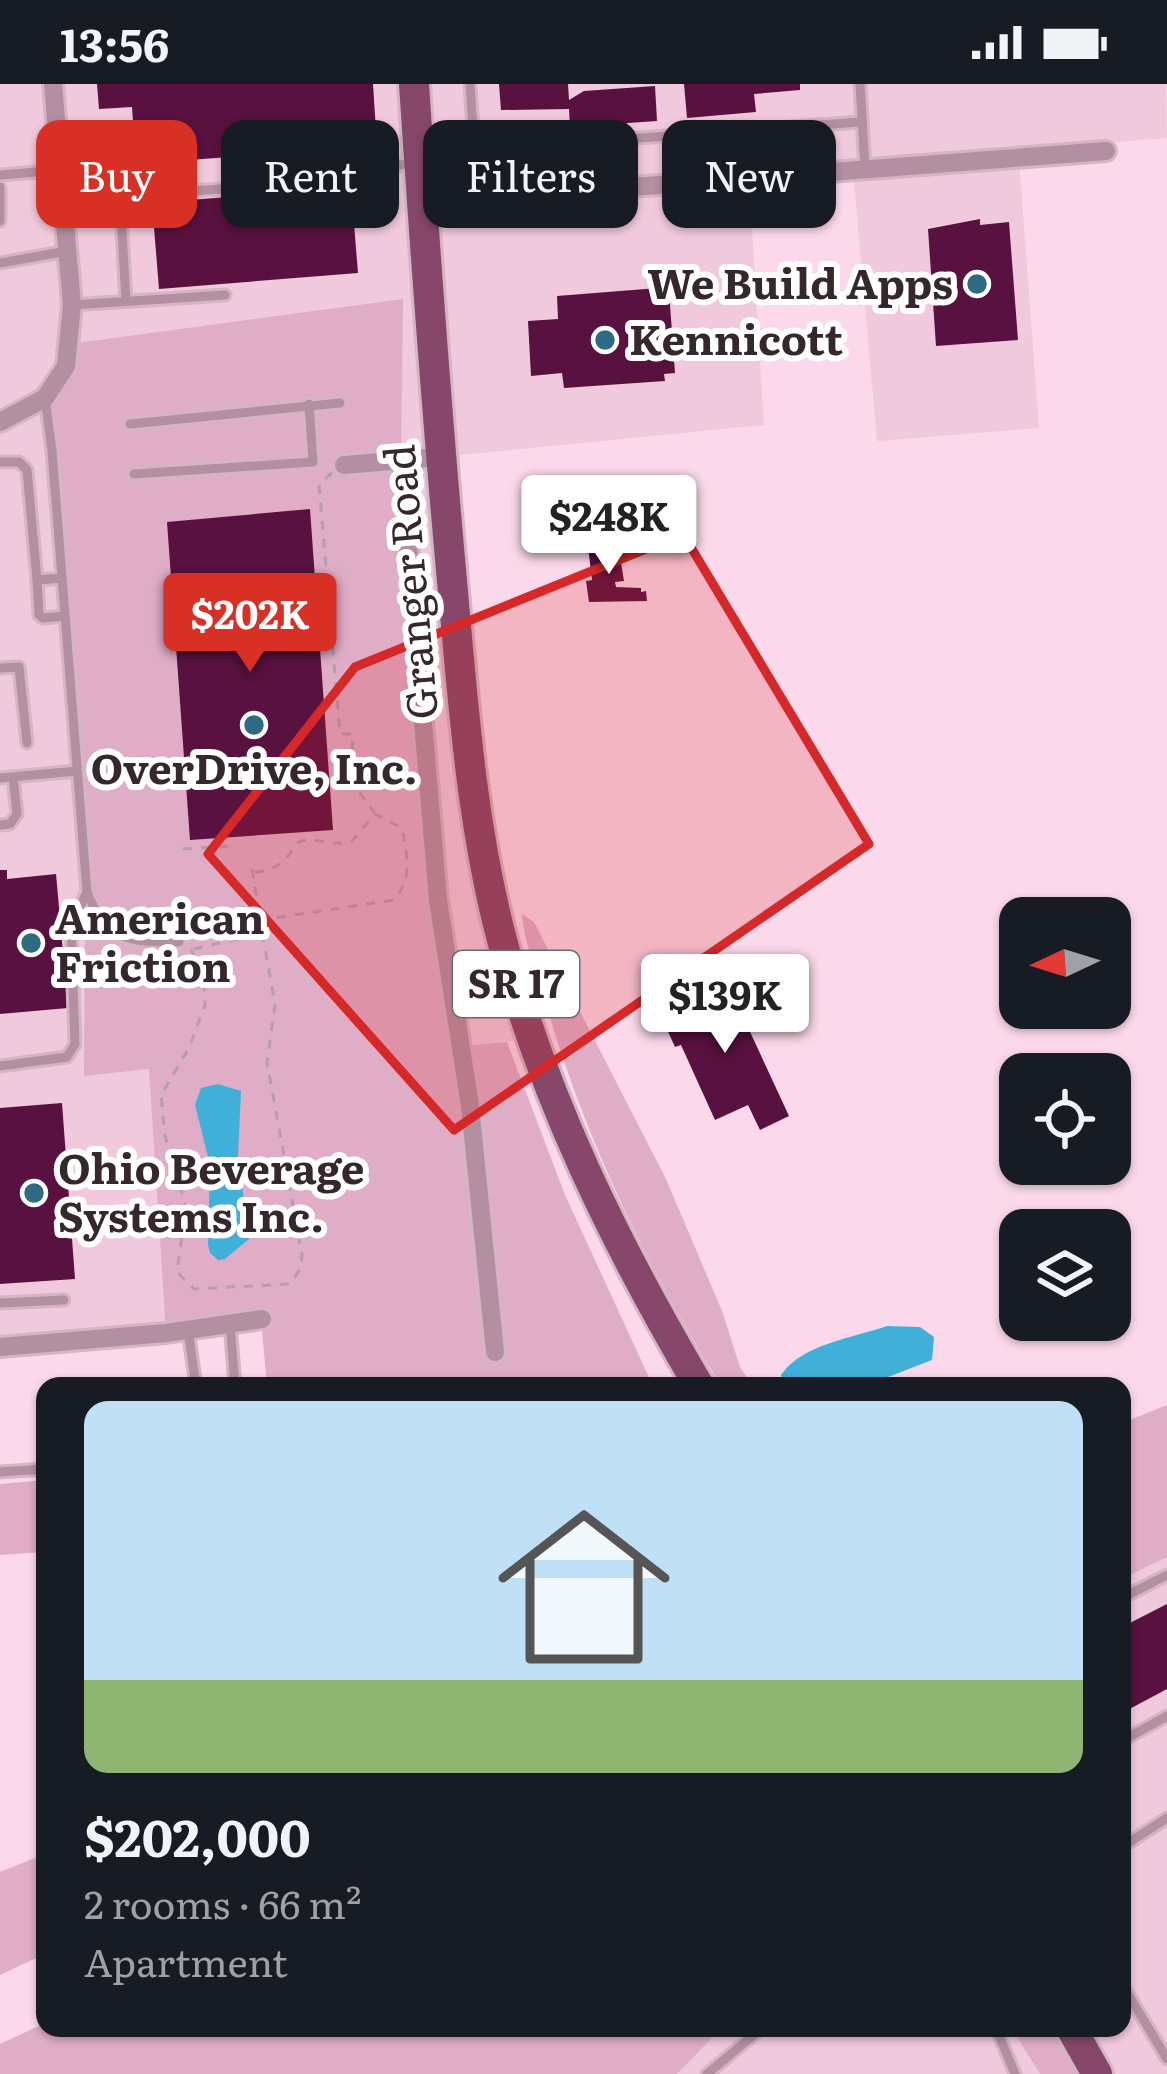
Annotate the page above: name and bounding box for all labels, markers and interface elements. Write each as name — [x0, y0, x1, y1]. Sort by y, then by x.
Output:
text: 13:56 — [60, 9, 169, 76]
chip: Buy — [36, 120, 197, 228]
chip: Rent — [221, 120, 399, 228]
chip: Filters — [423, 120, 638, 228]
chip: New — [662, 120, 836, 228]
place label: We Build Apps — [647, 250, 953, 312]
marker: We Build Apps — [964, 271, 990, 297]
place label: Kennicott — [629, 306, 843, 368]
marker: Kennicott — [592, 327, 618, 353]
street label: Granger Road — [365, 442, 451, 722]
pin: $248K — [525, 475, 693, 577]
text: $248K — [548, 485, 670, 543]
pin: $202K — [166, 573, 334, 675]
text: $202K — [190, 583, 310, 641]
marker: OverDrive, Inc. — [241, 712, 267, 738]
place label: OverDrive, Inc. — [90, 735, 418, 797]
place label: American Friction — [55, 885, 265, 995]
north arrow — [999, 897, 1131, 1029]
map controls — [999, 897, 1131, 1341]
marker: American Friction — [18, 930, 44, 956]
road number: SR 17 — [453, 951, 579, 1017]
pin: $139K — [641, 954, 809, 1056]
text: $139K — [668, 964, 782, 1022]
button: locate — [999, 1053, 1131, 1185]
place label: Ohio Beverage Systems Inc. — [58, 1135, 365, 1245]
marker: Ohio Beverage Systems Inc. — [21, 1180, 47, 1206]
button: layers — [999, 1209, 1131, 1341]
icon: home — [476, 1479, 692, 1695]
text: $202,000 — [84, 1797, 311, 1873]
text: 2 rooms · 66 m² — [84, 1873, 362, 1931]
text: Apartment — [84, 1931, 288, 1989]

